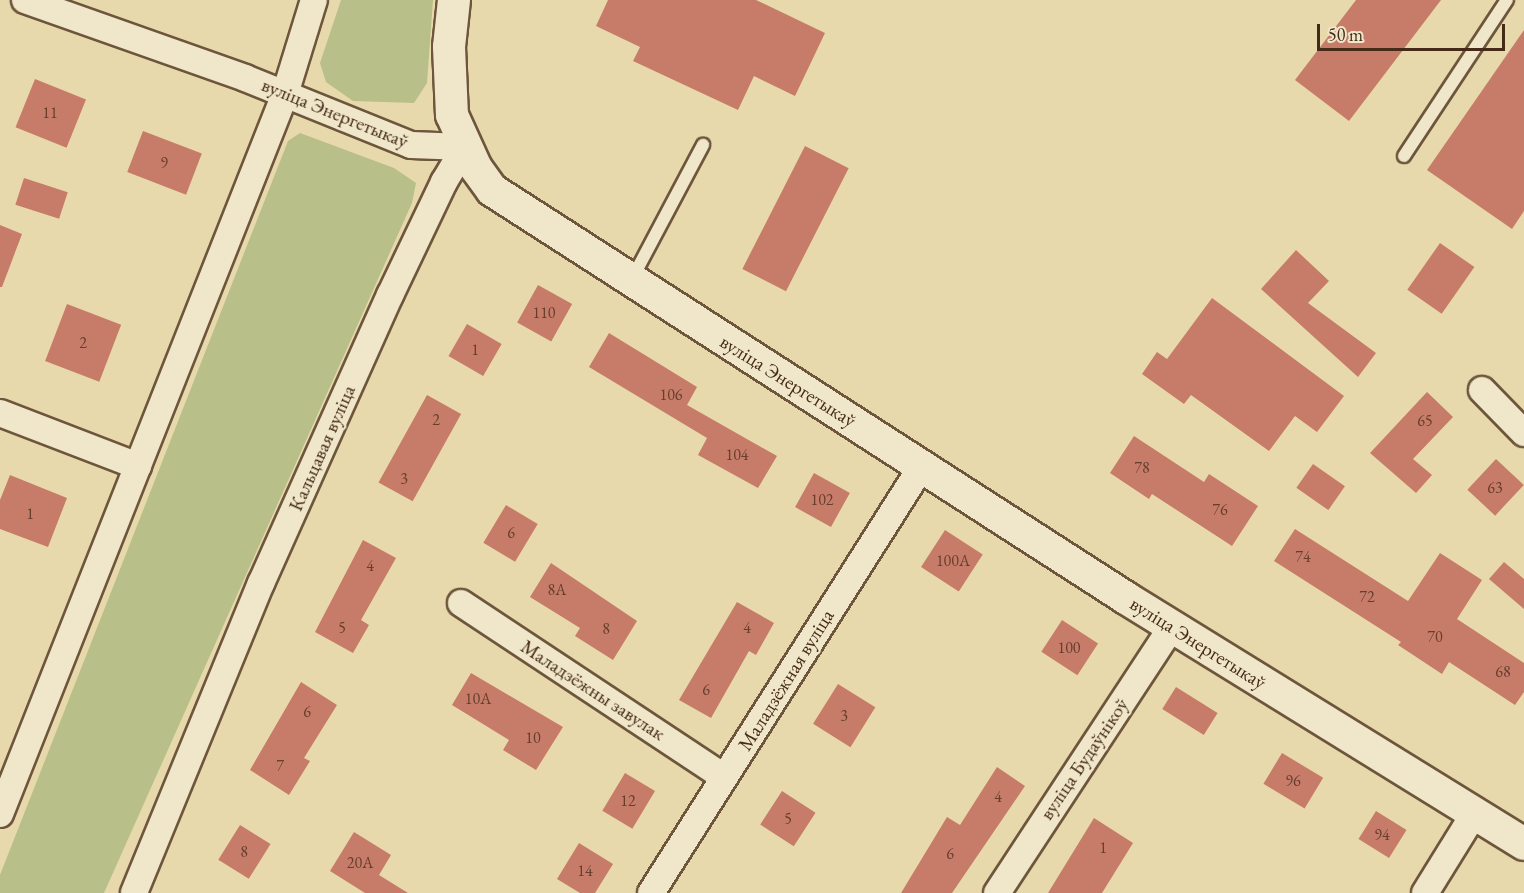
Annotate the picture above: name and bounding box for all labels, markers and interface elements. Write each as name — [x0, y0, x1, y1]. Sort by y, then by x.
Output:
scale bar — [1320, 12, 1508, 50]
text: 50 m — [1328, 23, 1363, 46]
street label: вуліца Энергетыкаў — [258, 73, 412, 153]
house number: 11 — [42, 103, 58, 123]
house number: 9 — [160, 153, 168, 173]
house number: 110 — [532, 303, 556, 323]
street label: вуліца Энергетыкаў — [716, 330, 860, 432]
house number: 2 — [79, 333, 87, 353]
house number: 1 — [471, 340, 479, 360]
street label: Кальцавая вуліца — [283, 381, 361, 515]
house number: 106 — [659, 385, 683, 405]
house number: 2 — [432, 410, 440, 430]
house number: 65 — [1417, 411, 1433, 431]
house number: 104 — [725, 445, 749, 465]
house number: 78 — [1134, 458, 1150, 478]
house number: 3 — [400, 469, 408, 489]
house number: 63 — [1487, 478, 1503, 498]
house number: 102 — [810, 490, 834, 510]
house number: 76 — [1212, 500, 1228, 520]
house number: 1 — [26, 504, 34, 524]
house number: 6 — [507, 523, 515, 543]
house number: 74 — [1295, 547, 1311, 567]
house number: 100А — [936, 551, 970, 571]
house number: 4 — [366, 556, 374, 576]
house number: 8А — [548, 580, 566, 600]
house number: 72 — [1359, 587, 1375, 607]
street label: вуліца Энергетыкаў — [1126, 592, 1270, 694]
street label: Маладзёжная вуліца — [733, 605, 839, 755]
house number: 5 — [338, 618, 346, 638]
house number: 4 — [743, 618, 751, 638]
house number: 8 — [602, 619, 610, 639]
house number: 70 — [1427, 627, 1443, 647]
street label: Маладзёжны завулак — [516, 634, 670, 746]
house number: 100 — [1057, 638, 1081, 658]
house number: 68 — [1495, 662, 1511, 682]
house number: 6 — [702, 680, 710, 700]
house number: 10А — [465, 689, 491, 709]
street label: вуліца Будаўнікоў — [1034, 694, 1134, 824]
house number: 6 — [303, 702, 311, 722]
house number: 3 — [840, 706, 848, 726]
house number: 10 — [525, 728, 541, 748]
house number: 7 — [276, 756, 284, 776]
house number: 96 — [1285, 771, 1301, 791]
house number: 4 — [994, 787, 1002, 807]
house number: 12 — [620, 791, 636, 811]
house number: 5 — [784, 809, 792, 829]
house number: 94 — [1374, 825, 1390, 845]
house number: 1 — [1099, 838, 1107, 858]
house number: 8 — [240, 842, 248, 862]
house number: 6 — [946, 844, 954, 864]
house number: 20А — [347, 853, 373, 873]
house number: 14 — [577, 861, 593, 881]

